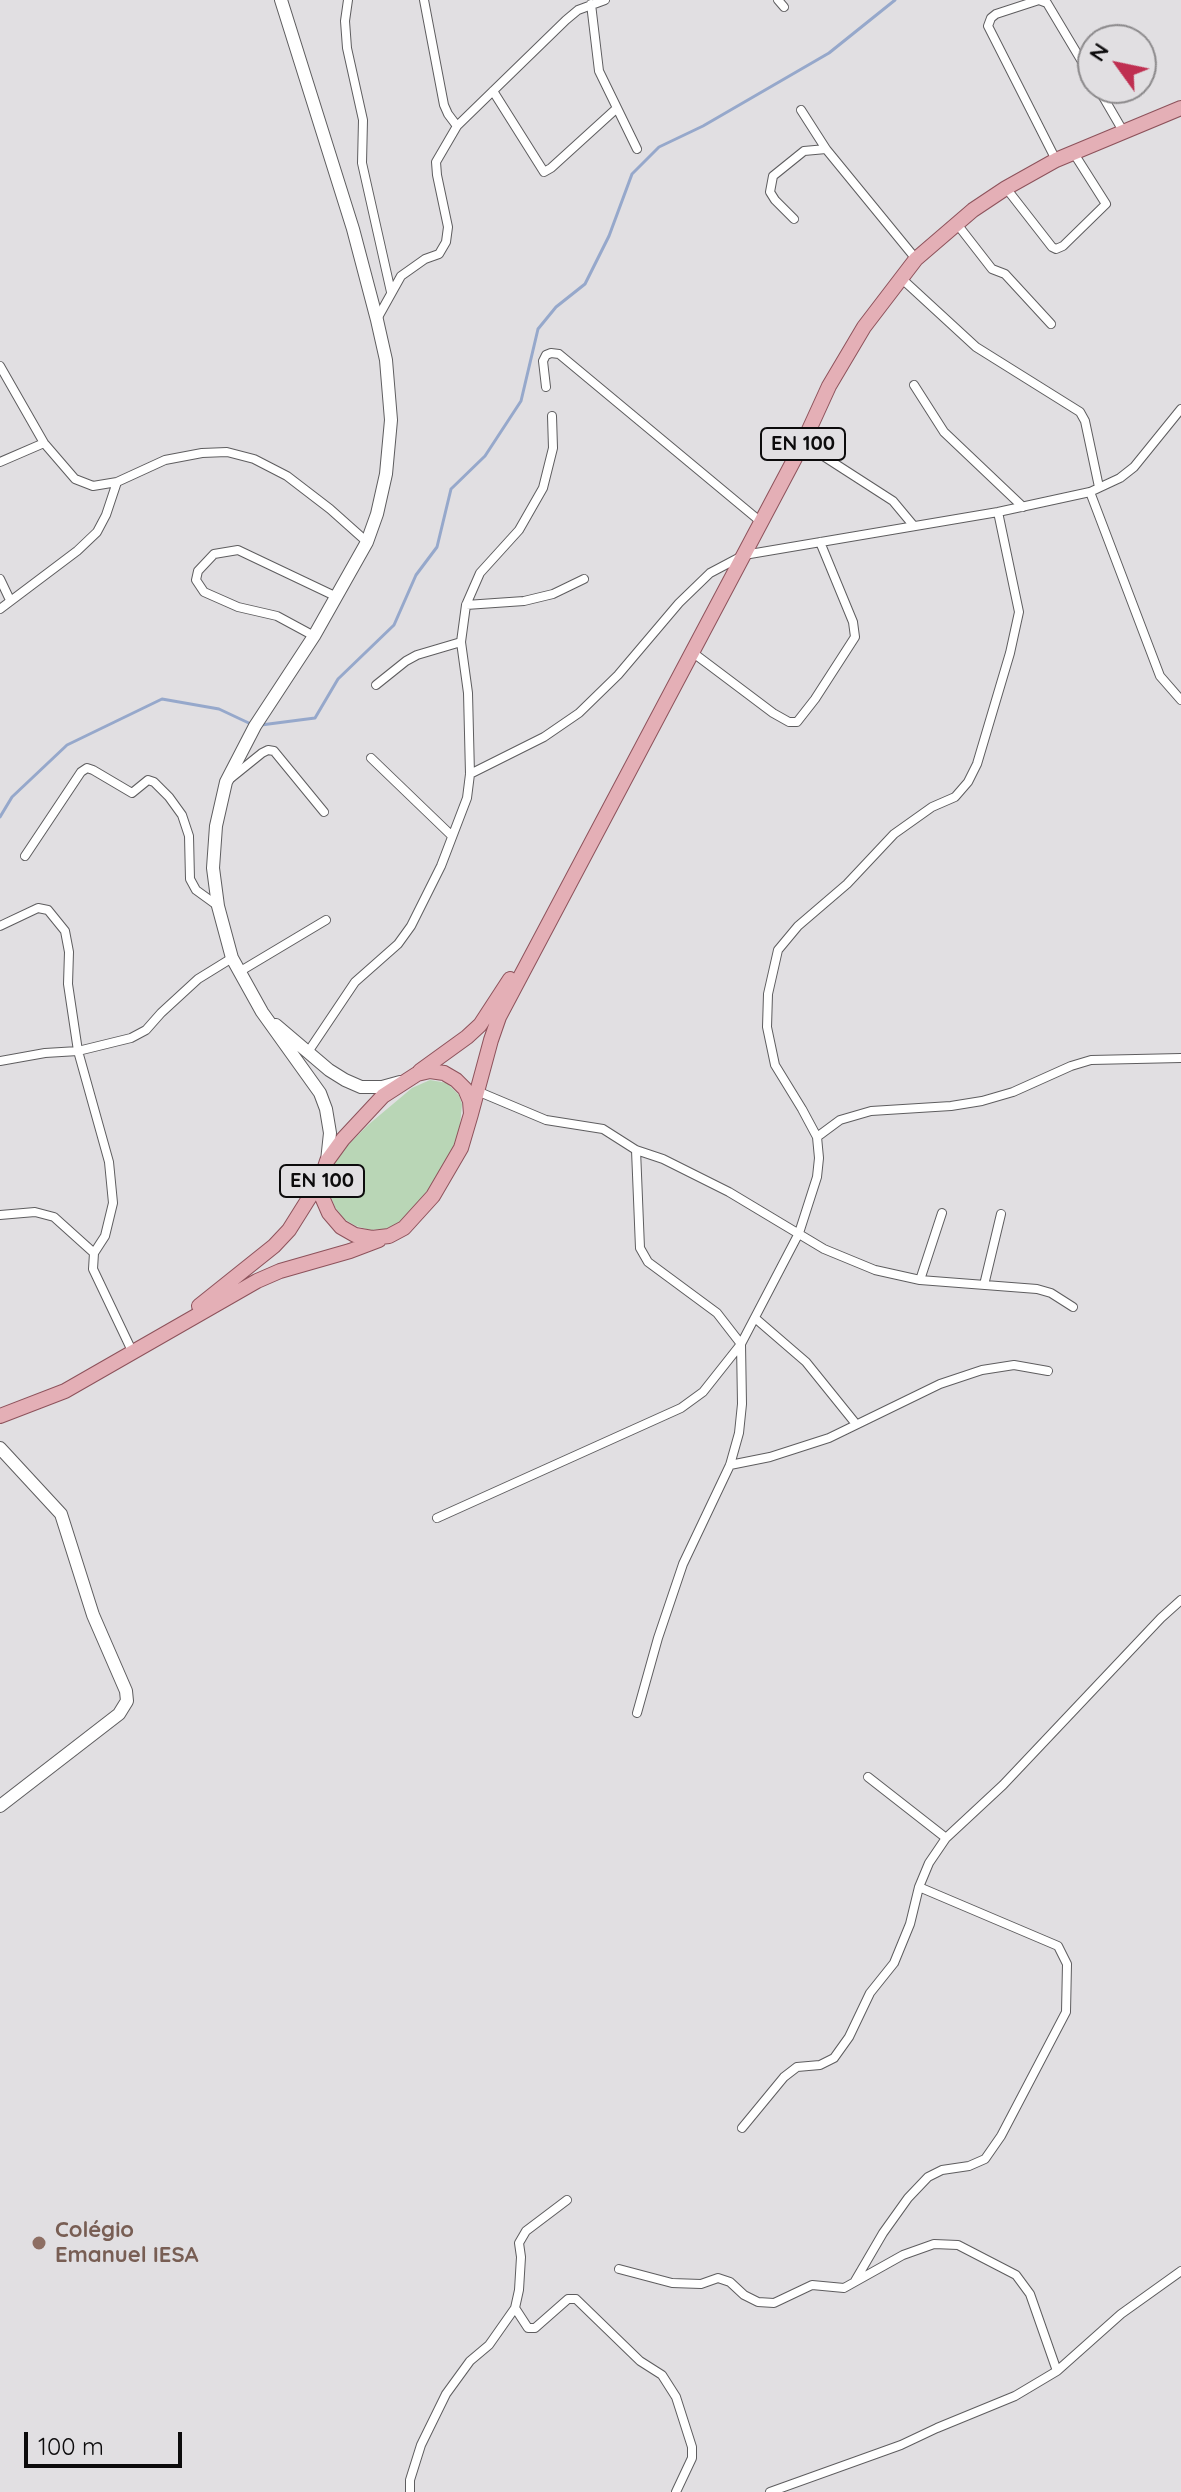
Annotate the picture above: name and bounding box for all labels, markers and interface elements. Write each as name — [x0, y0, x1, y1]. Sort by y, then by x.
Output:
north arrow — [1077, 24, 1157, 104]
text: N — [1082, 38, 1115, 66]
road number: EN 100 — [761, 428, 845, 460]
road number: EN 100 — [280, 1165, 364, 1197]
place label: Colégio Emanuel IESA — [55, 2217, 199, 2268]
marker: Colégio Emanuel IESA — [30, 2234, 48, 2252]
scale bar — [28, 2416, 186, 2466]
text: 100 m — [38, 2431, 104, 2461]

